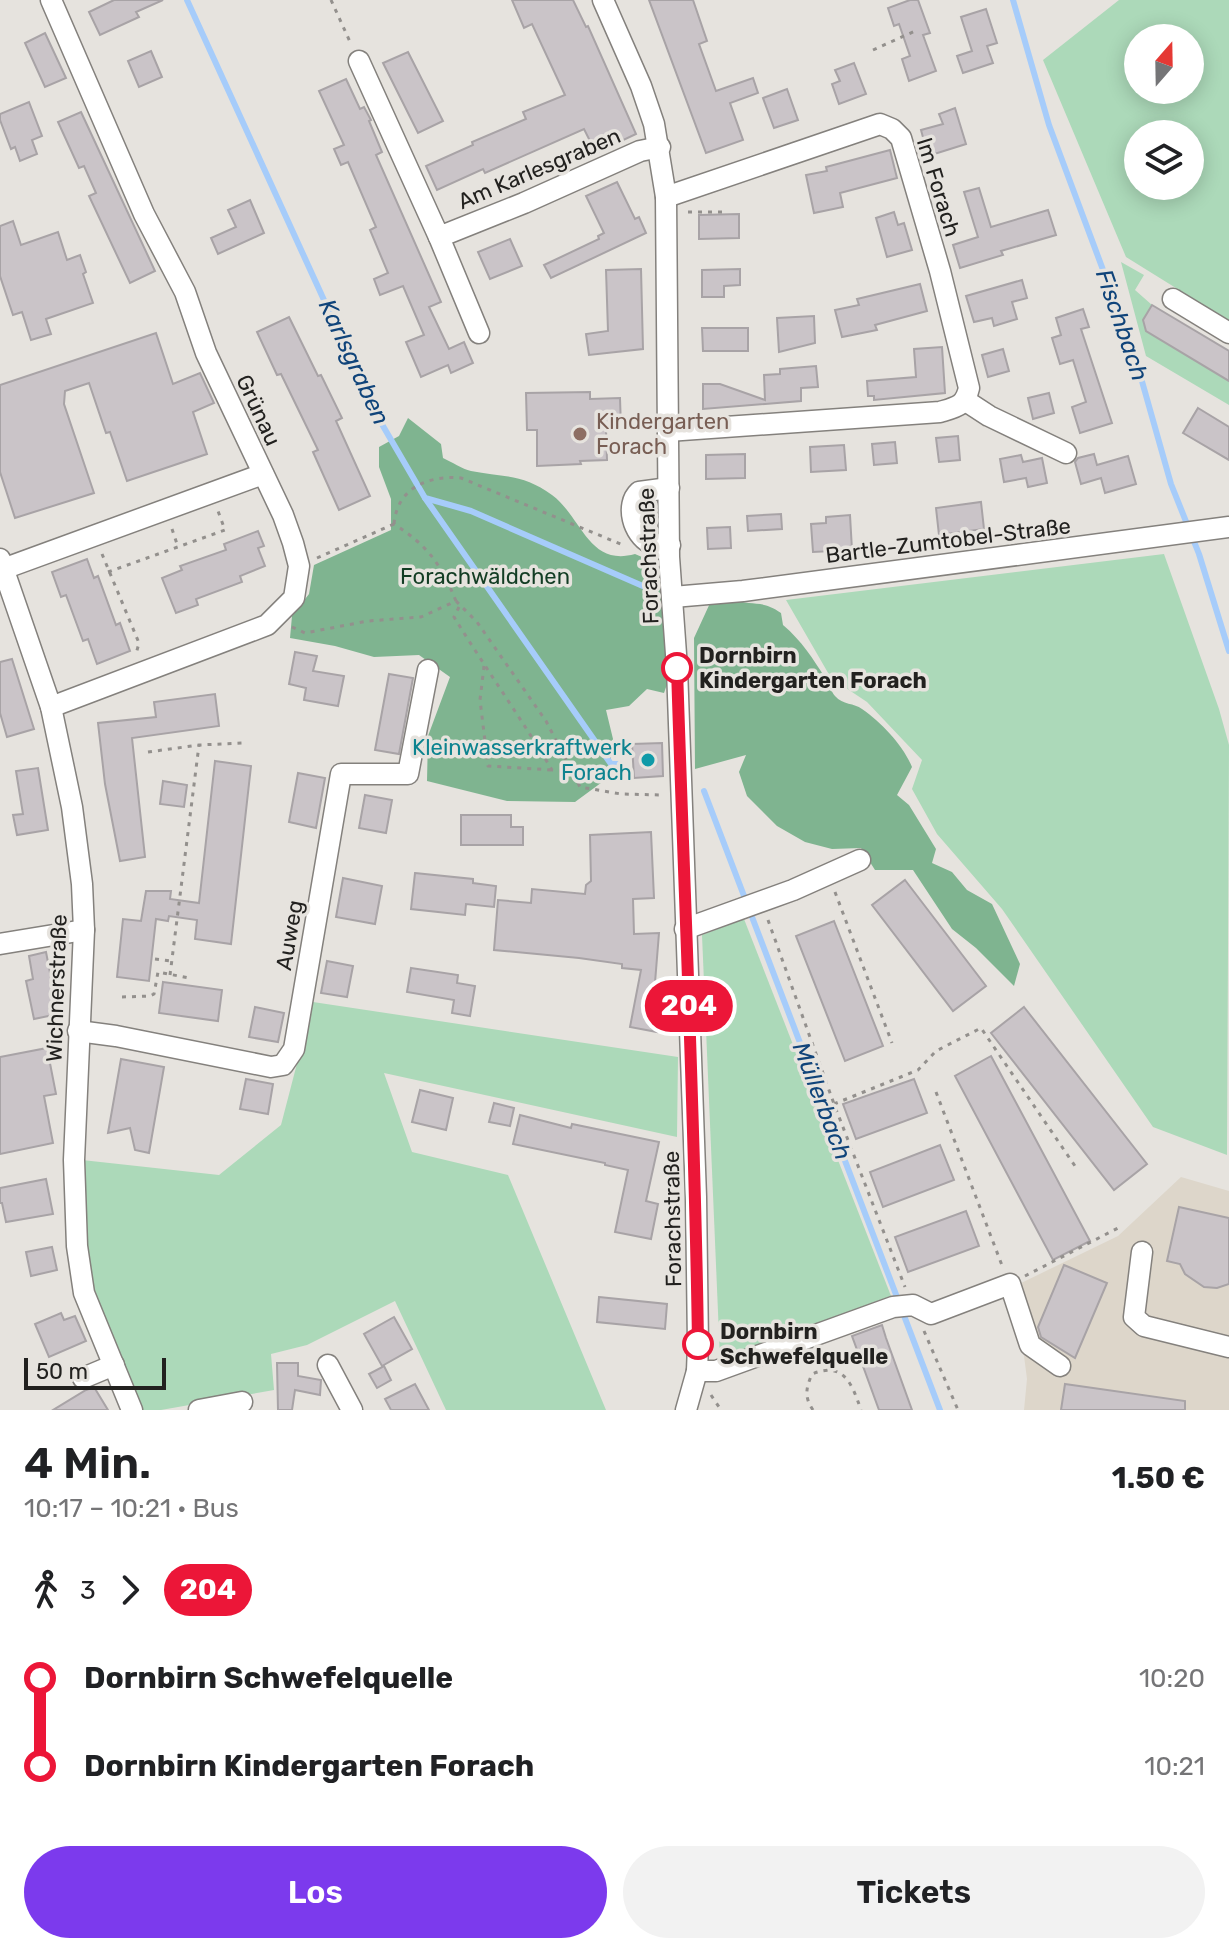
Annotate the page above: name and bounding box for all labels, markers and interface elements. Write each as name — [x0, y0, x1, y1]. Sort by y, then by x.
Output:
north arrow — [1124, 24, 1204, 104]
map controls — [1124, 24, 1204, 200]
button: layers — [1124, 120, 1204, 200]
street label: Am Karlesgraben — [454, 122, 625, 215]
street label: Im Forach — [911, 134, 966, 240]
water label: Fischbach — [1090, 266, 1154, 384]
water label: Karlsgraben — [313, 295, 395, 429]
street label: Grünau — [230, 370, 287, 450]
place label: Kindergarten Forach — [596, 408, 729, 460]
marker: Kindergarten Forach — [571, 425, 589, 443]
street label: Forachstraße — [633, 487, 664, 625]
street label: Bartle-Zumtobel-Straße — [824, 512, 1072, 569]
park label: Forachwäldchen — [400, 563, 570, 590]
place label: Dornbirn Kindergarten Forach — [699, 642, 927, 694]
marker: Dornbirn Kindergarten Forach — [662, 653, 692, 683]
place label: Kleinwasserkraftwerk Forach — [412, 734, 633, 786]
marker: Kleinwasserkraftwerk Forach — [639, 751, 657, 769]
street label: Auweg — [270, 898, 309, 972]
street label: Wichnerstraße — [40, 914, 73, 1062]
line badge: 204 — [643, 980, 735, 1032]
text: 204 — [661, 989, 717, 1022]
water label: Müllerbach — [787, 1038, 857, 1164]
street label: Forachstraße — [658, 1151, 687, 1287]
place label: Dornbirn Schwefelquelle — [720, 1318, 888, 1370]
marker: Dornbirn Schwefelquelle — [683, 1329, 713, 1359]
scale bar — [24, 1354, 166, 1390]
text: 50 m — [36, 1358, 88, 1385]
text: 4 Min. — [24, 1437, 151, 1489]
text: 1.50 € — [1112, 1460, 1205, 1496]
text: 10:17 – 10:21 · Bus — [24, 1493, 239, 1524]
icon: walk — [24, 1568, 68, 1612]
icon: forward — [108, 1568, 152, 1612]
text: 204 — [180, 1573, 236, 1606]
text: 3 — [80, 1575, 96, 1606]
text: Dornbirn Schwefelquelle — [84, 1660, 453, 1696]
text: 10:20 — [1139, 1663, 1205, 1694]
text: Dornbirn Kindergarten Forach — [84, 1748, 534, 1784]
text: 10:21 — [1144, 1751, 1205, 1782]
button: Los — [24, 1846, 607, 1938]
button: Tickets — [623, 1846, 1205, 1938]

